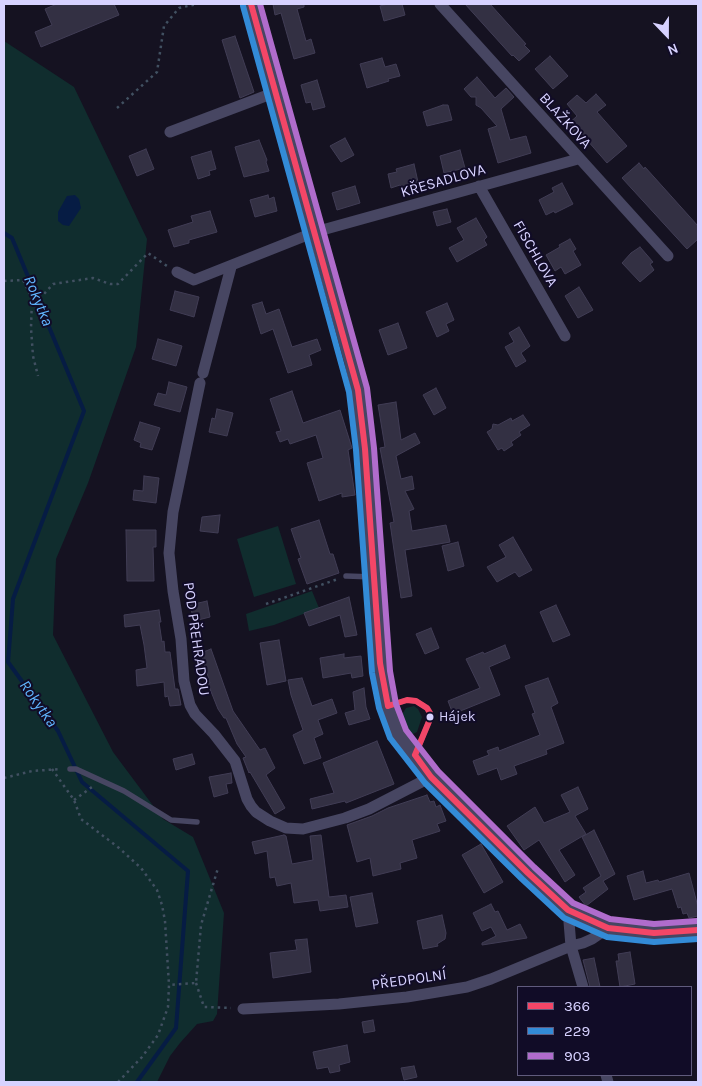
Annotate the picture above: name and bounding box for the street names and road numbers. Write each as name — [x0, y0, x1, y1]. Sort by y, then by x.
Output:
street label: BLAŽKOVA — [535, 89, 595, 153]
street label: KŘESADLOVA — [398, 160, 488, 202]
street label: FISCHLOVA — [509, 218, 561, 290]
street label: POD PŘEHRADOU — [179, 581, 213, 697]
street label: PŘEDPOLNÍ — [370, 966, 448, 994]

